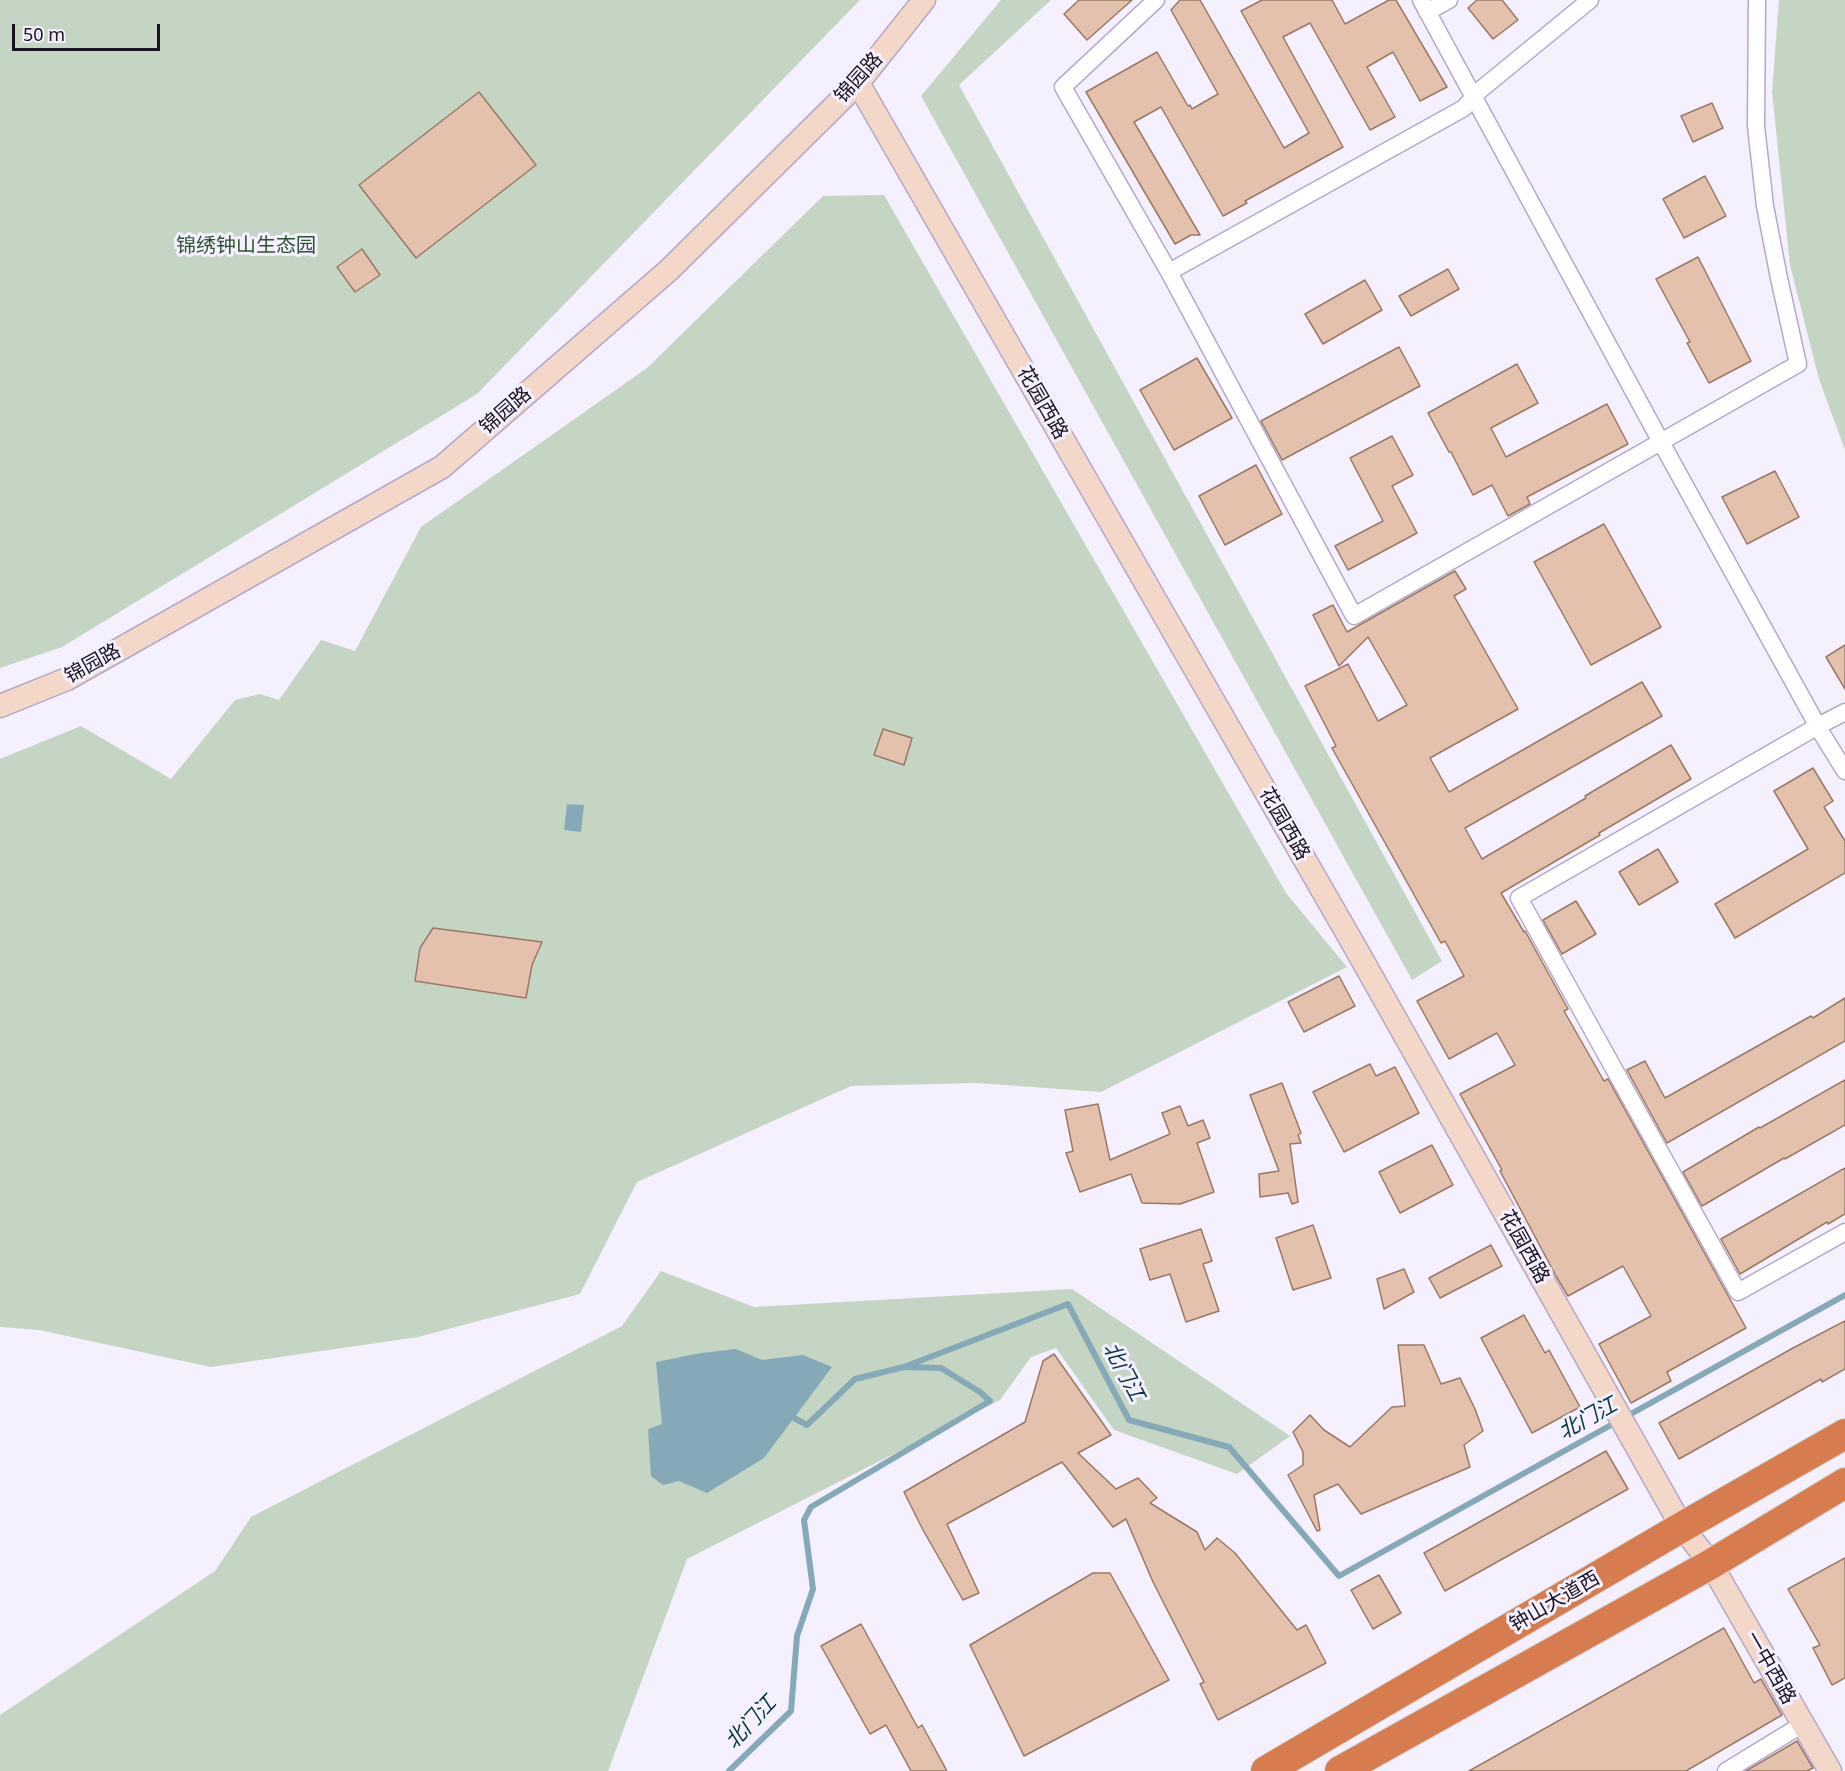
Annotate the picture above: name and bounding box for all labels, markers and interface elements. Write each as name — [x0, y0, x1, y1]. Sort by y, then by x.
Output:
scale bar — [15, 12, 164, 50]
text: 50 m — [23, 22, 65, 46]
street label: 锦园路 — [830, 48, 888, 108]
park label: 锦绣钟山生态园 — [176, 234, 316, 258]
street label: 花园西路 — [1012, 362, 1072, 444]
street label: 锦园路 — [475, 382, 537, 440]
street label: 锦园路 — [61, 639, 125, 689]
street label: 花园西路 — [1254, 783, 1314, 865]
street label: 花园西路 — [1494, 1206, 1554, 1288]
water label: 北门江 — [1097, 1338, 1149, 1406]
water label: 北门江 — [1554, 1393, 1622, 1445]
street label: 钟山大道西 — [1506, 1567, 1604, 1637]
street label: 一中西路 — [1740, 1627, 1800, 1709]
water label: 北门江 — [720, 1691, 782, 1755]

